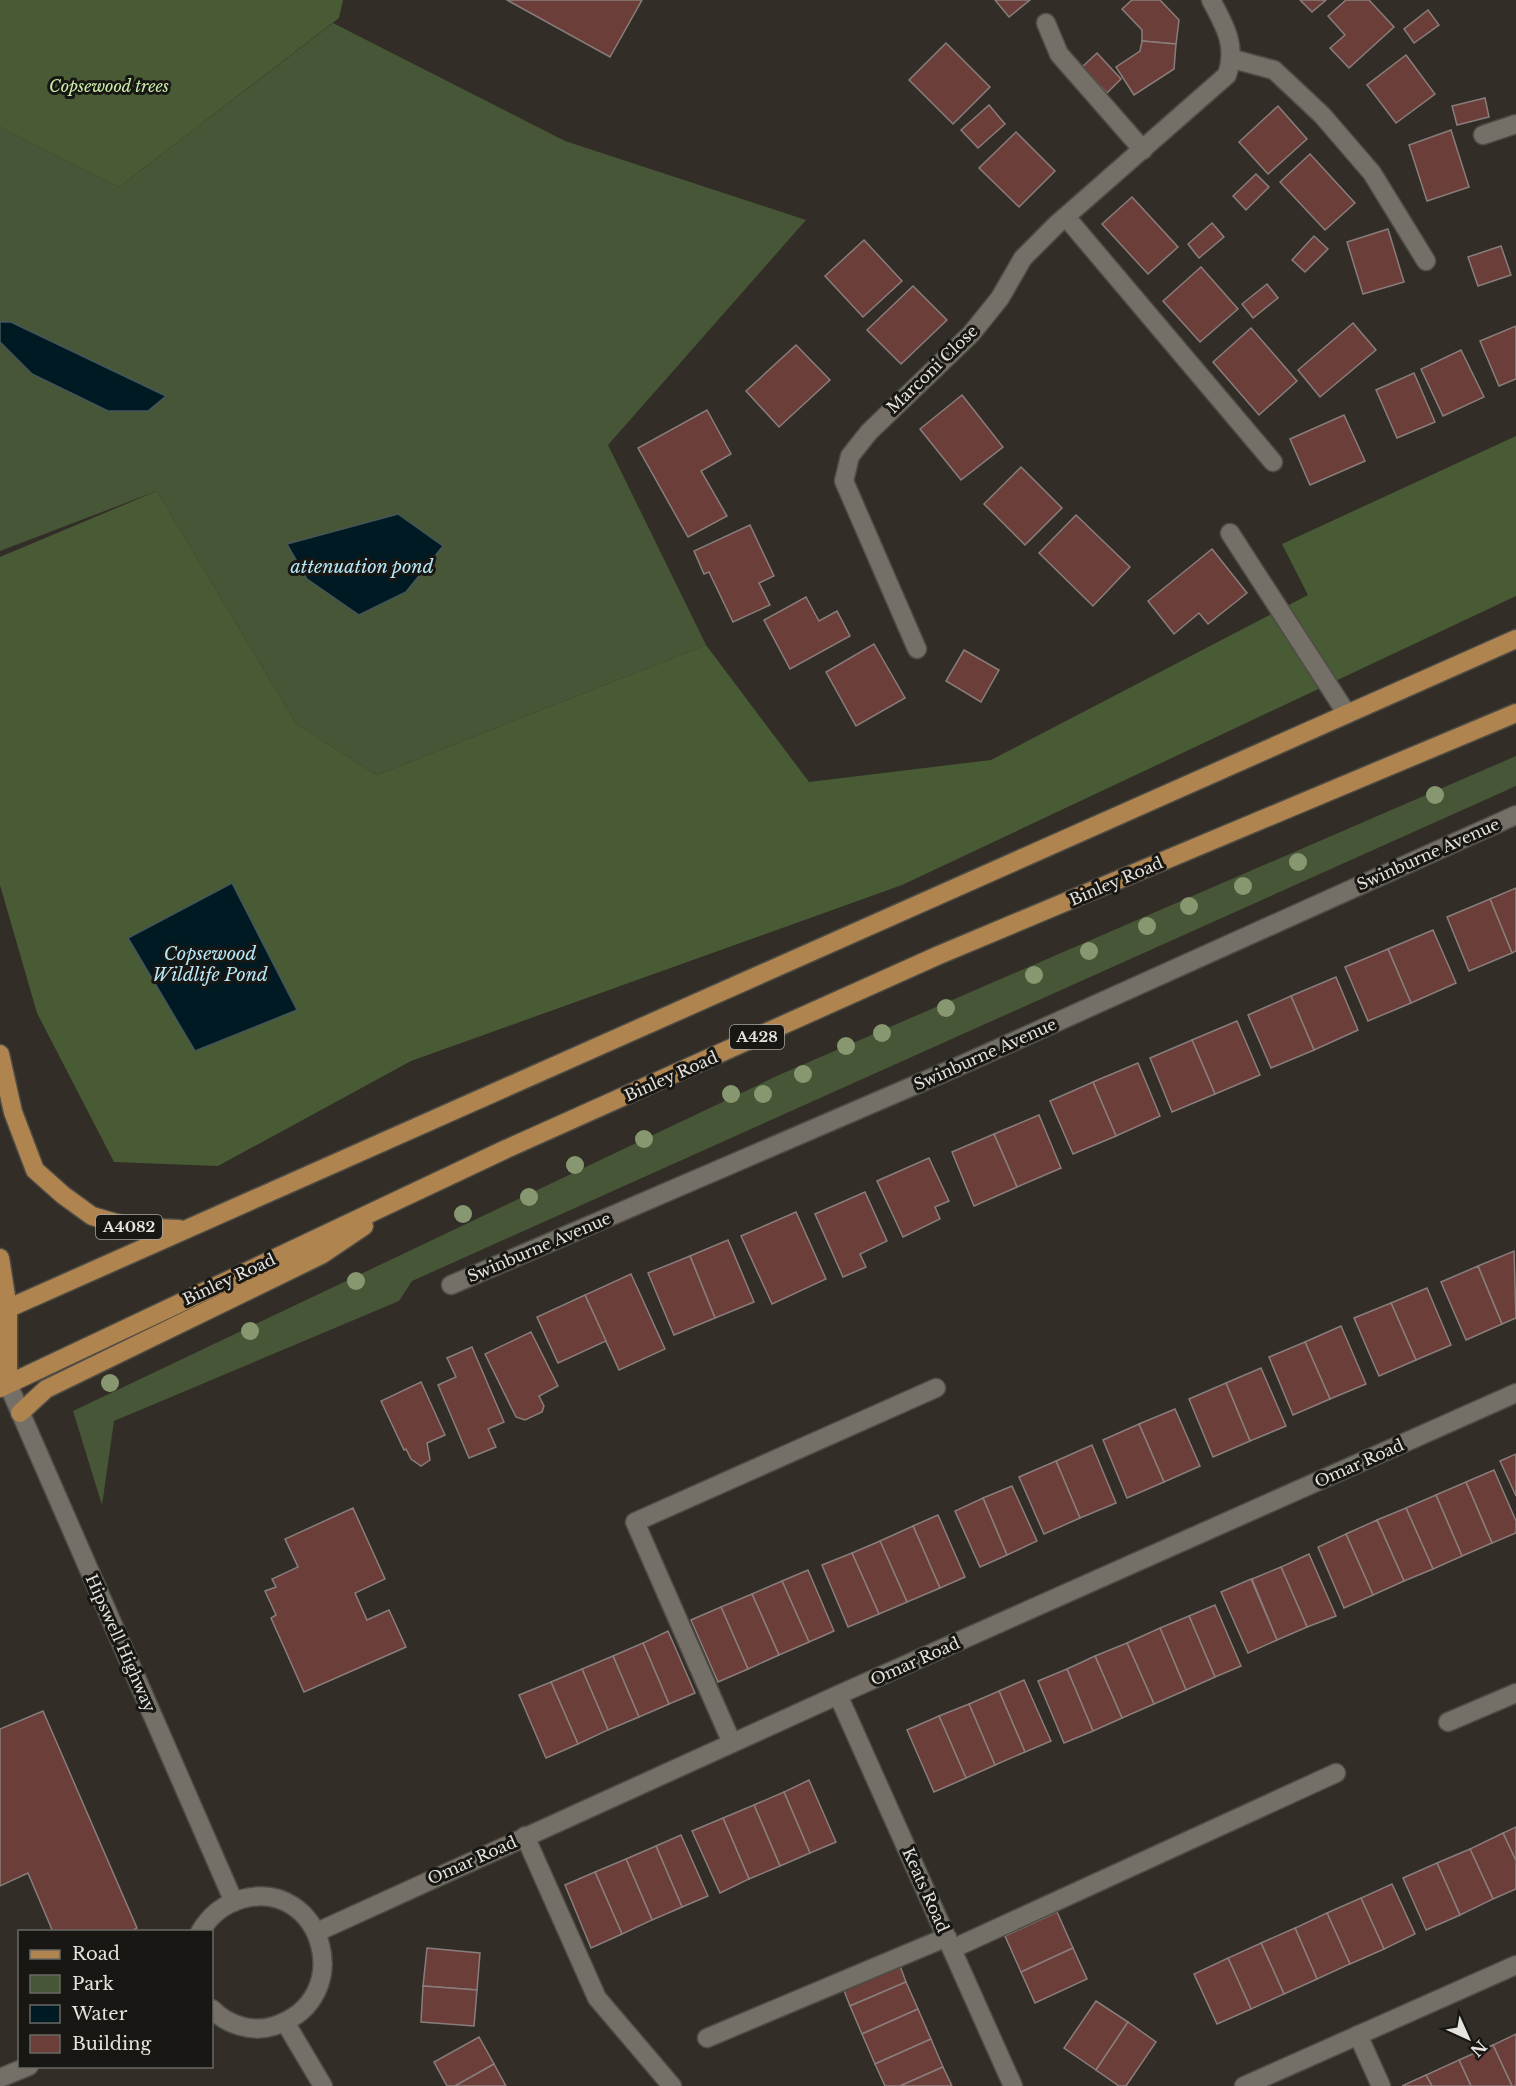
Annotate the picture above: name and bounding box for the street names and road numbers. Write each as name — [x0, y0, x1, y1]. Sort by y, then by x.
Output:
street label: Marconi Close — [882, 321, 982, 417]
street label: Swinburne Avenue — [1354, 814, 1502, 894]
street label: Binley Road — [1066, 852, 1166, 910]
street label: Swinburne Avenue — [911, 1014, 1059, 1094]
road number: A428 — [730, 1025, 784, 1049]
street label: Binley Road — [621, 1046, 721, 1105]
street label: Swinburne Avenue — [464, 1208, 614, 1286]
road number: A4082 — [96, 1215, 162, 1239]
street label: Binley Road — [180, 1249, 279, 1309]
street label: Omar Road — [1311, 1434, 1407, 1492]
street label: Hipswell Highway — [82, 1571, 161, 1716]
street label: Omar Road — [867, 1632, 963, 1690]
street label: Omar Road — [424, 1831, 520, 1889]
street label: Keats Road — [898, 1845, 954, 1936]

